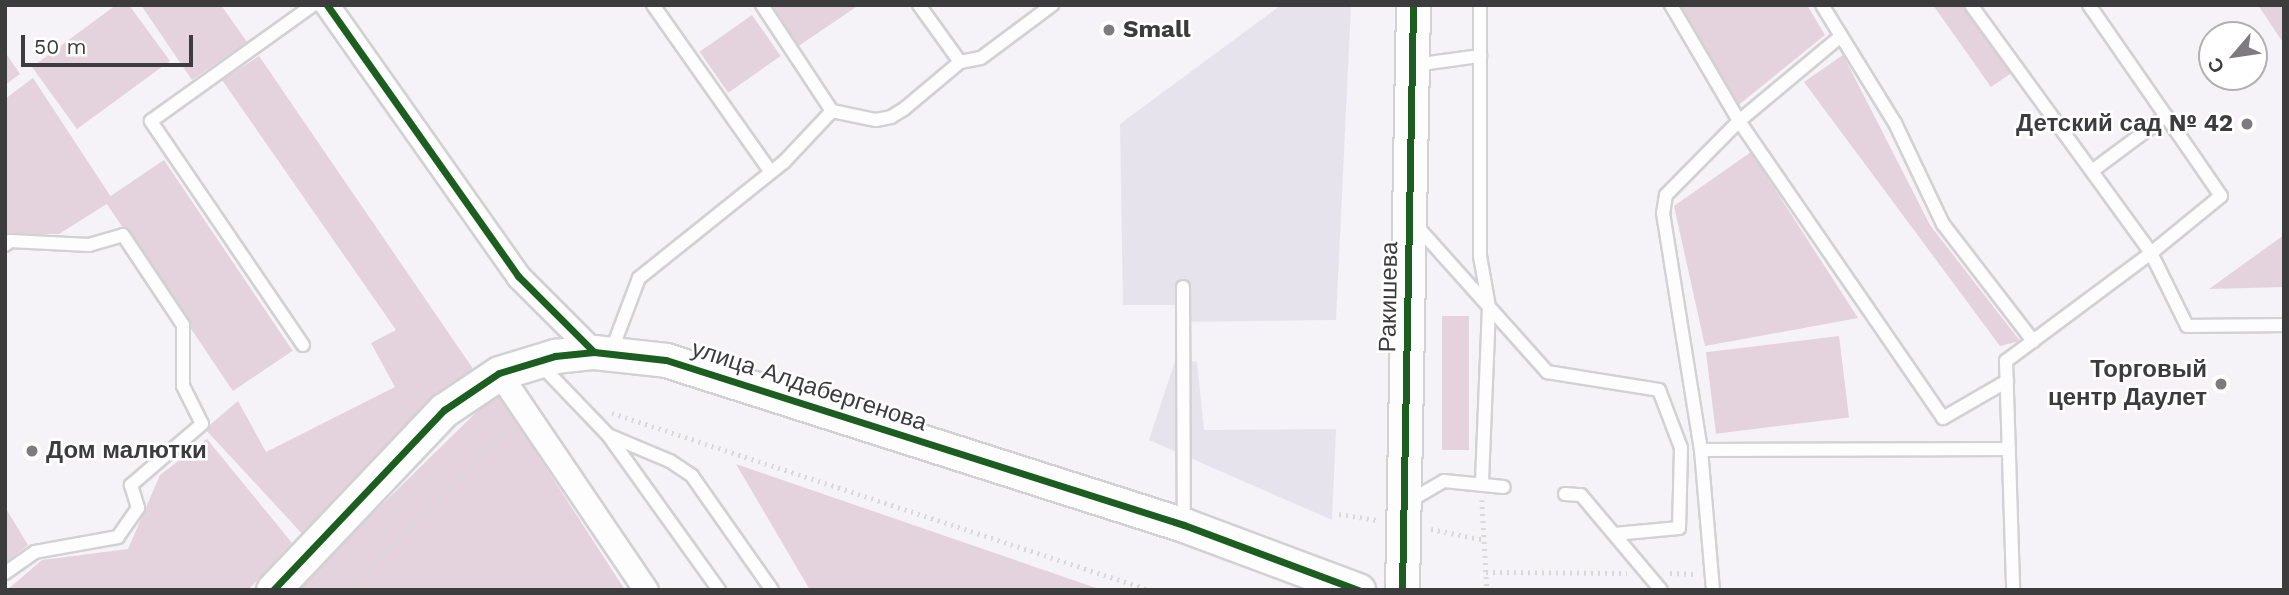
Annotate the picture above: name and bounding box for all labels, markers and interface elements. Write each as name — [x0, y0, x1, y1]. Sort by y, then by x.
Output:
place label: Small — [1123, 16, 1191, 44]
scale bar — [24, 21, 196, 65]
north arrow — [2198, 21, 2268, 91]
marker: Small — [1101, 22, 1117, 38]
text: 50 m — [34, 34, 86, 59]
text: С — [2203, 54, 2229, 77]
place label: Детский сад № 42 — [2016, 110, 2233, 138]
marker: Детский сад № 42 — [2239, 116, 2255, 132]
street label: Ракишева — [1374, 241, 1404, 353]
street label: улица Алдабергенова — [688, 334, 930, 438]
place label: Торговый центр Даулет — [2048, 356, 2207, 412]
marker: Торговый центр Даулет — [2213, 376, 2229, 392]
place label: Дом малютки — [46, 437, 207, 465]
marker: Дом малютки — [24, 443, 40, 459]

